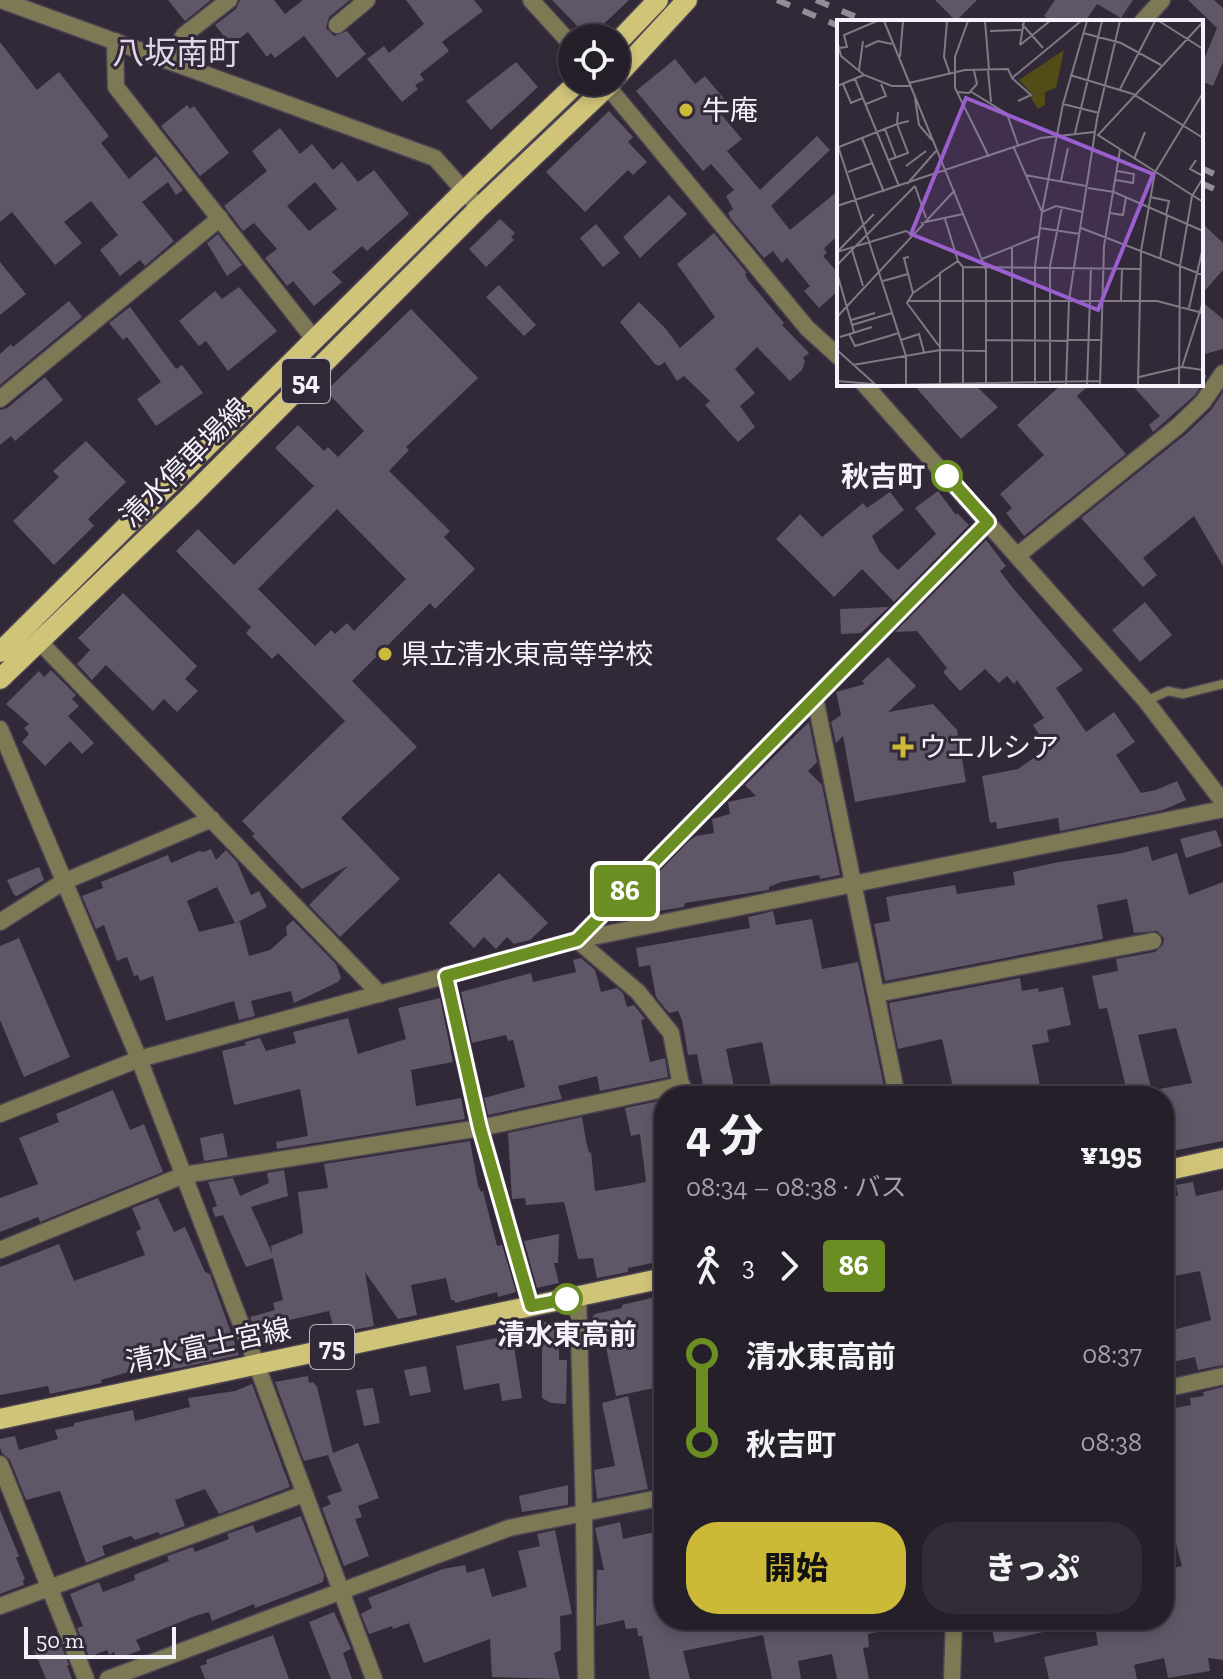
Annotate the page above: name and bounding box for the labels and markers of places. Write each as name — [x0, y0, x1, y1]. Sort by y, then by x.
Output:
place label: 牛庵 — [702, 94, 758, 127]
marker: 牛庵 — [677, 101, 695, 119]
place label: 秋吉町 — [841, 460, 925, 493]
marker: 秋吉町 — [932, 461, 962, 491]
place label: 県立清水東高等学校 — [401, 638, 653, 671]
marker: 県立清水東高等学校 — [376, 645, 394, 663]
place label: ウエルシア — [919, 731, 1059, 764]
marker: ウエルシア — [894, 738, 912, 756]
marker: 清水東高前 — [552, 1284, 582, 1314]
place label: 清水東高前 — [497, 1318, 637, 1351]

